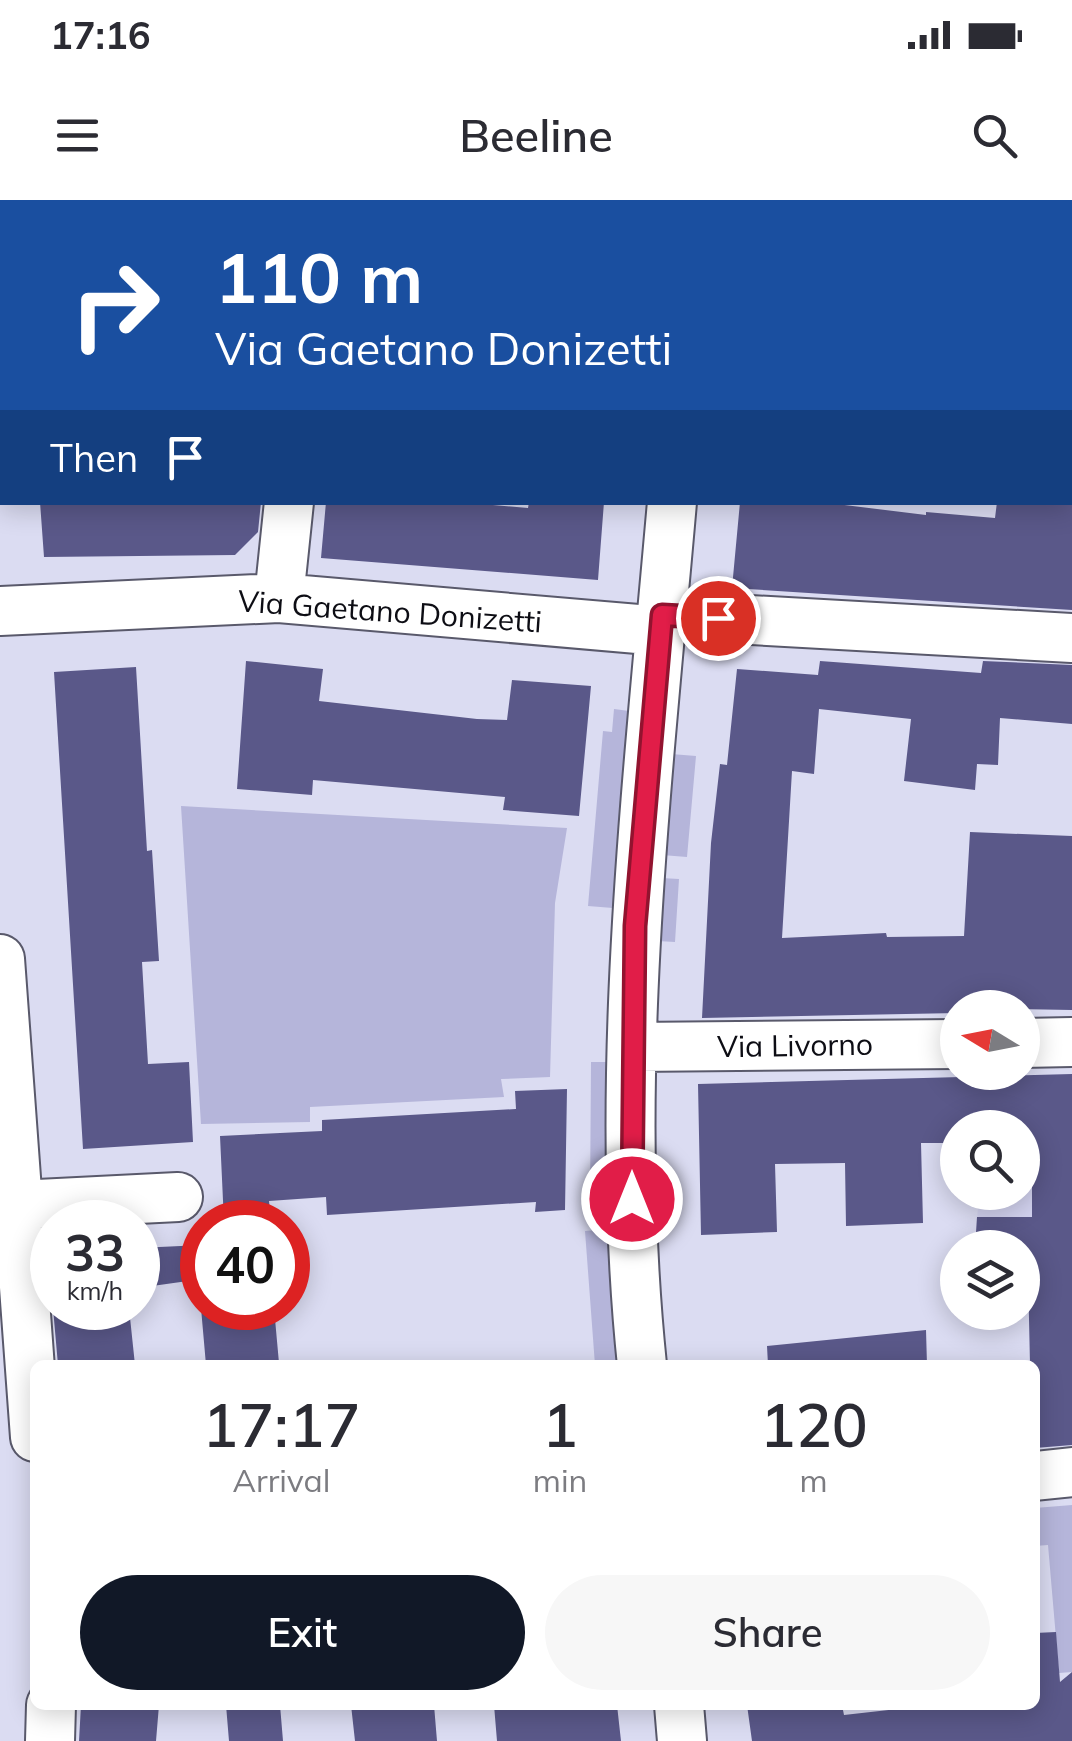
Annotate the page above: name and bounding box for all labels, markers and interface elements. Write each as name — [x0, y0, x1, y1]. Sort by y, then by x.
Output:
text: 17:16 — [50, 11, 151, 59]
text: Beeline — [459, 107, 613, 163]
icon: menu — [50, 108, 105, 163]
icon: search — [967, 108, 1022, 163]
text: 110 m — [215, 233, 423, 321]
icon: right — [50, 240, 180, 370]
text: Via Gaetano Donizetti — [215, 320, 672, 376]
icon: arrive — [158, 430, 213, 485]
text: Then — [50, 434, 138, 482]
pin — [676, 576, 761, 661]
street label: Via Gaetano Donizetti — [237, 581, 543, 641]
icon: arrive — [691, 591, 746, 646]
north arrow — [940, 990, 1040, 1090]
map controls — [940, 990, 1040, 1330]
street label: Via Livorno — [717, 1025, 873, 1065]
button: search — [940, 1110, 1040, 1210]
position arrow — [580, 1147, 684, 1251]
speed limit sign: 40 — [180, 1200, 310, 1330]
text: 33 — [65, 1221, 125, 1284]
button: layers — [940, 1230, 1040, 1330]
text: km/h — [67, 1275, 123, 1306]
text: 17:17 — [202, 1387, 361, 1462]
text: 1 — [542, 1387, 578, 1462]
text: 120 — [760, 1387, 868, 1462]
text: Arrival — [233, 1460, 330, 1500]
text: min — [533, 1460, 587, 1500]
text: m — [800, 1460, 828, 1500]
button: Exit — [80, 1575, 525, 1690]
button: Share — [545, 1575, 990, 1690]

